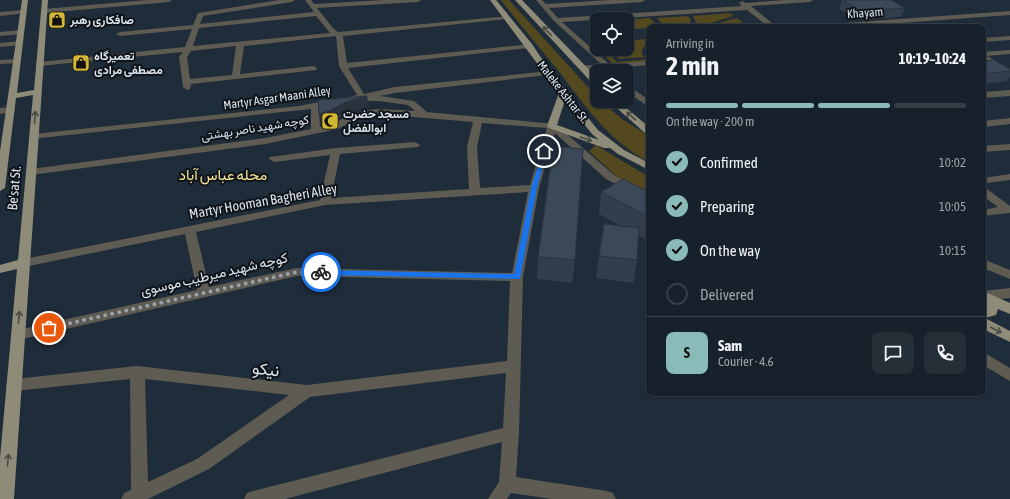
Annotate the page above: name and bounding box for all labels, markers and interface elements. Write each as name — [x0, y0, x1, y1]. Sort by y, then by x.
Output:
street label: Khayam — [846, 5, 884, 21]
shop icon: صافکاری رهبر — [47, 10, 67, 30]
map controls — [590, 12, 634, 108]
button: locate — [590, 12, 634, 56]
place label: صافکاری رهبر — [69, 13, 134, 28]
one-way arrow — [542, 26, 552, 36]
text: Arriving in — [666, 36, 714, 51]
place label: تعمیرگاه مصطفی مرادی — [94, 49, 163, 78]
text: 10:19–10:24 — [898, 50, 966, 67]
text: 2 min — [666, 51, 719, 81]
shop icon: تعمیرگاه مصطفی مرادی — [71, 53, 91, 73]
street label: Maleke Ashtar St. — [534, 58, 592, 126]
button: layers — [590, 64, 634, 108]
street label: Martyr Asgar Maani Alley — [222, 84, 332, 112]
place label: مسجد حضرت ابوالفضل — [343, 107, 409, 136]
one-way arrow — [32, 111, 39, 124]
mosque icon: مسجد حضرت ابوالفضل — [320, 111, 340, 131]
one-way arrow — [626, 112, 636, 121]
street label: کوچه شهید ناصر بهشتی — [200, 113, 310, 144]
text: On the way · 200 m — [666, 114, 754, 129]
pin — [527, 134, 561, 168]
one-way arrow — [580, 136, 593, 143]
icon: home — [533, 140, 555, 162]
icon: check — [666, 151, 688, 173]
text: Confirmed — [700, 154, 758, 171]
text: 10:02 — [939, 155, 966, 170]
street label: Be'sat St. — [4, 165, 24, 211]
district label: محله عباس آباد — [179, 166, 267, 185]
street label: Martyr Hooman Bagheri Alley — [188, 180, 338, 222]
icon: check — [666, 195, 688, 217]
text: Preparing — [700, 198, 754, 215]
text: 10:05 — [939, 199, 966, 214]
icon: check — [666, 239, 688, 261]
text: On the way — [700, 242, 761, 259]
text: 10:15 — [939, 243, 966, 258]
street label: کوچه شهید میرطیب موسوی — [139, 249, 290, 301]
courier — [301, 252, 341, 292]
icon: bike — [310, 261, 332, 283]
text: Delivered — [700, 286, 754, 303]
one-way arrow — [16, 311, 23, 324]
pin — [32, 311, 66, 345]
icon: bag — [38, 317, 60, 339]
one-way arrow — [990, 327, 1002, 334]
button: chat — [872, 332, 914, 374]
button: phone — [924, 332, 966, 374]
text: Sam — [718, 337, 742, 354]
text: S — [684, 344, 690, 361]
text: Courier · 4.6 — [718, 354, 774, 369]
street label: نیکو — [251, 358, 281, 381]
one-way arrow — [5, 454, 12, 467]

